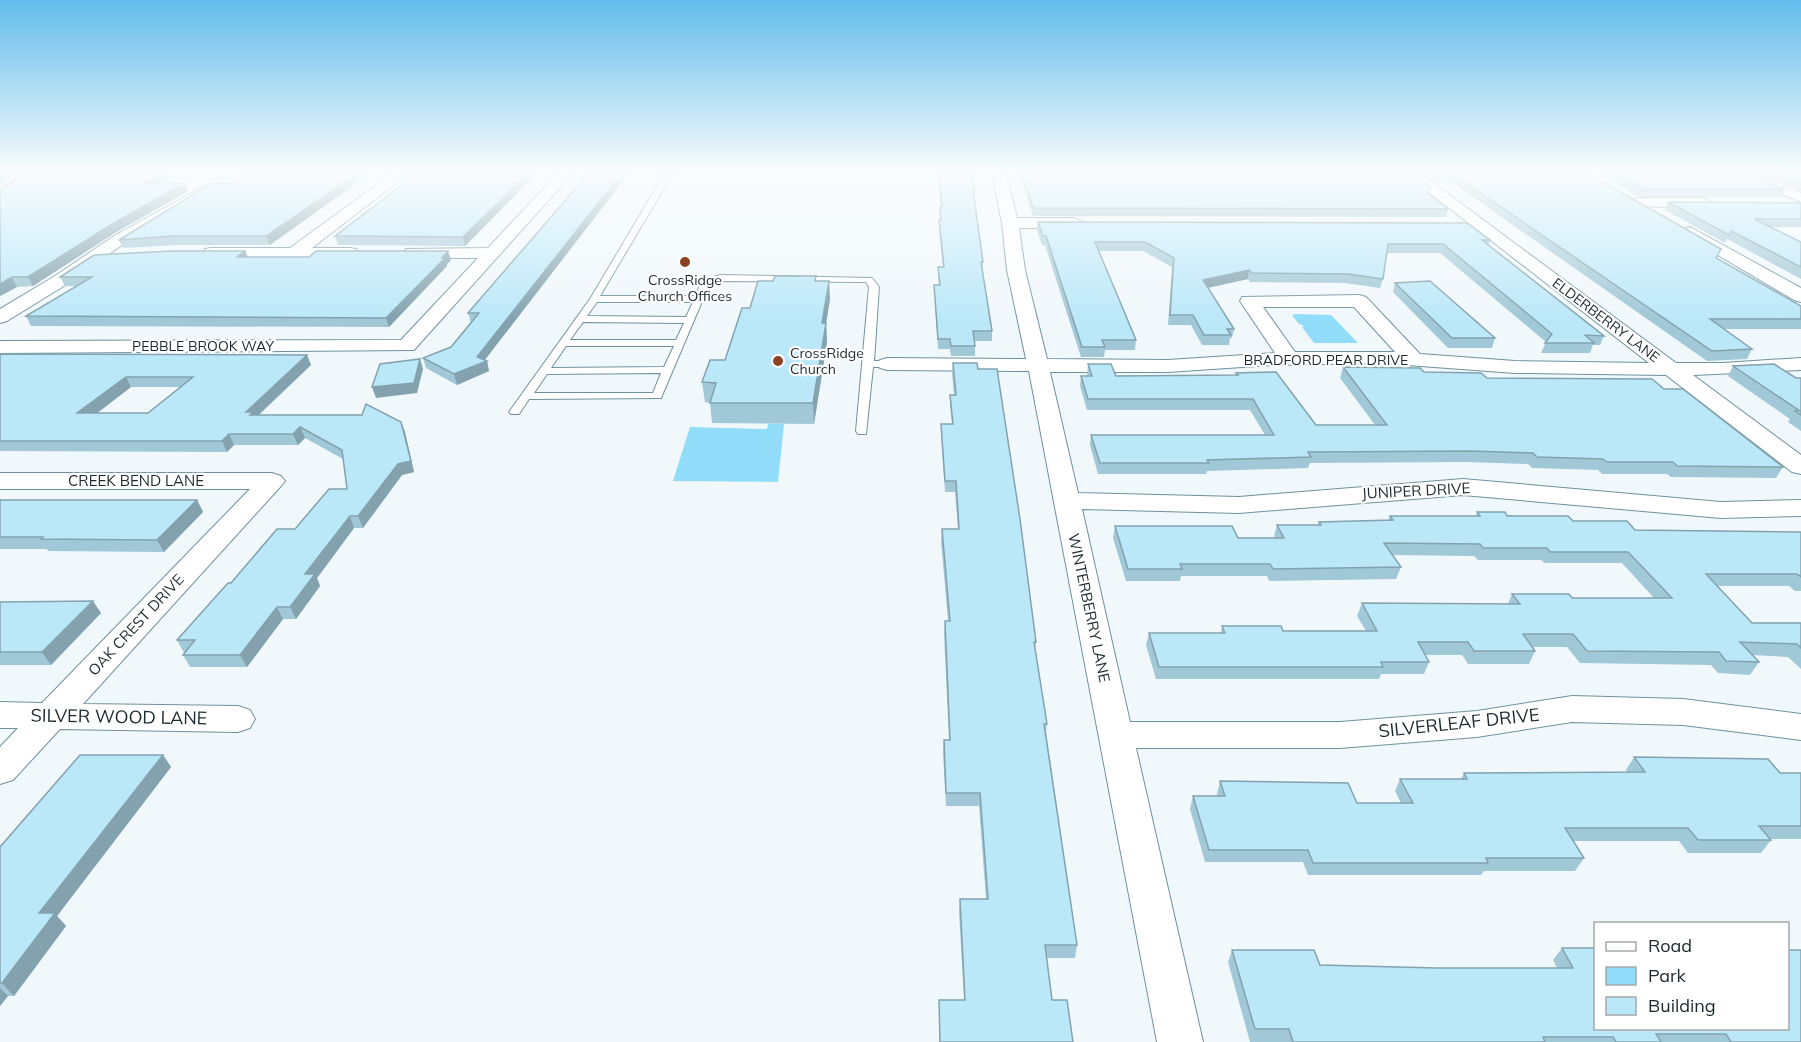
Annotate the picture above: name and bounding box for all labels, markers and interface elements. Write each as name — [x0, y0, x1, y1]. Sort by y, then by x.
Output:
marker: CrossRidge Church Offices — [678, 255, 692, 269]
place label: CrossRidge Church Offices — [638, 271, 732, 305]
street label: ELDERBERRY LANE — [1549, 274, 1663, 366]
street label: PEBBLE BROOK WAY — [132, 337, 274, 355]
place label: CrossRidge Church — [790, 344, 864, 378]
street label: BRADFORD PEAR DRIVE — [1244, 351, 1408, 369]
marker: CrossRidge Church — [771, 354, 785, 368]
street label: CREEK BEND LANE — [68, 471, 204, 490]
street label: JUNIPER DRIVE — [1361, 478, 1471, 503]
street label: WINTERBERRY LANE — [1064, 532, 1115, 684]
street label: OAK CREST DRIVE — [84, 570, 188, 679]
street label: SILVER WOOD LANE — [31, 703, 208, 730]
street label: SILVERLEAF DRIVE — [1377, 703, 1540, 742]
legend — [1594, 922, 1789, 1030]
text: Road — [1648, 934, 1692, 957]
text: Park — [1648, 964, 1687, 987]
text: Building — [1648, 994, 1716, 1017]

